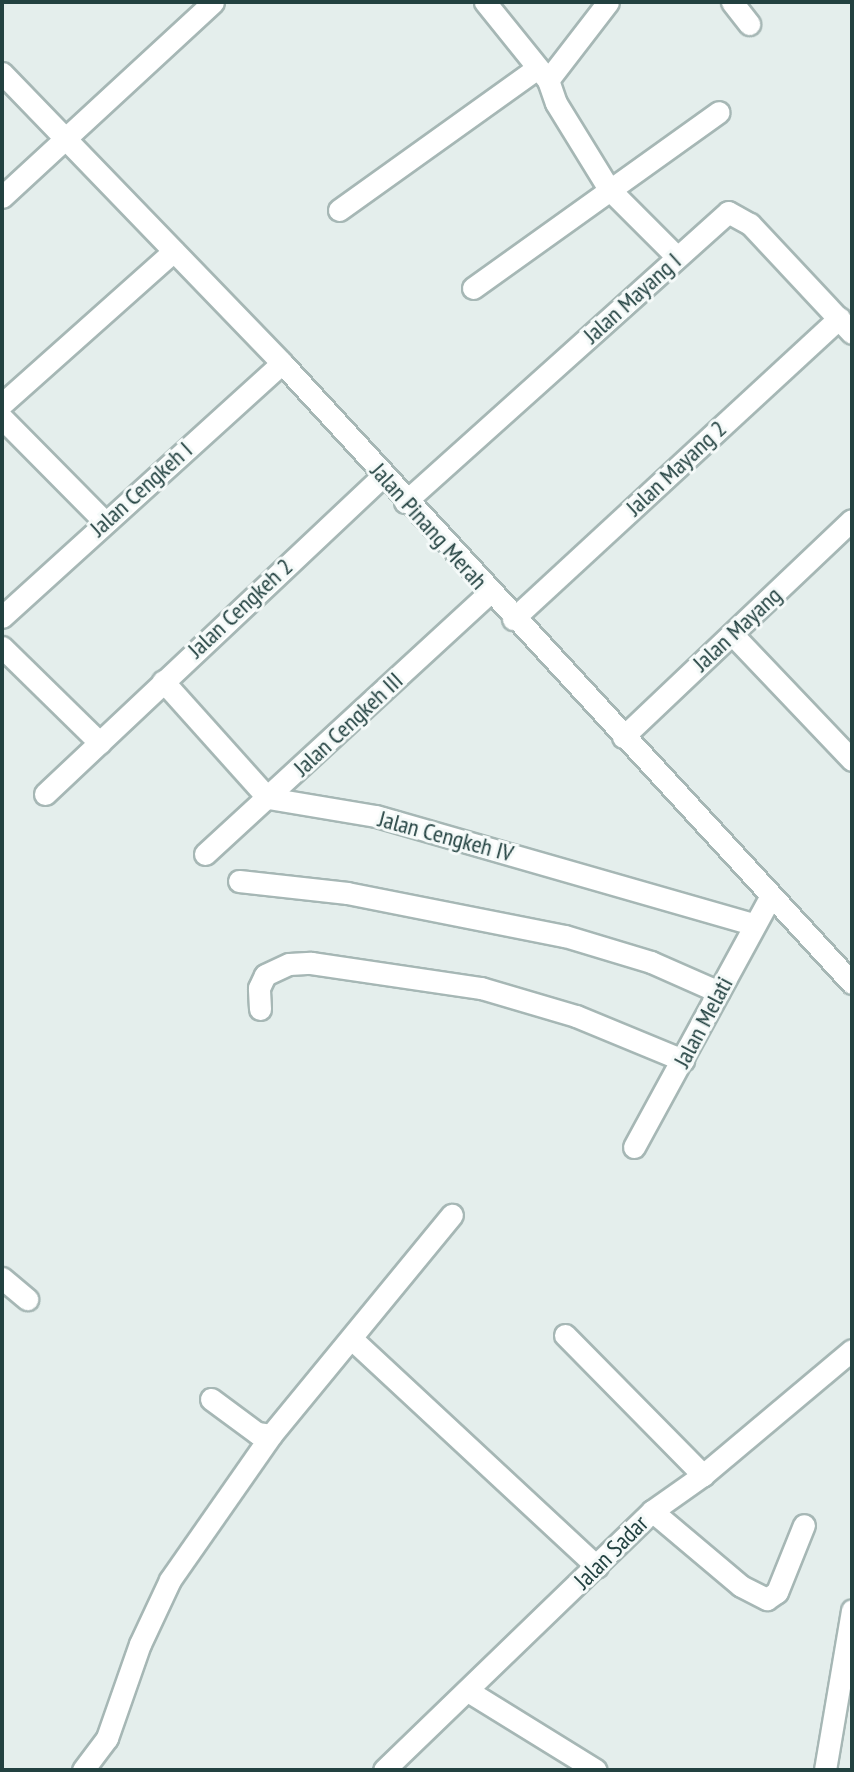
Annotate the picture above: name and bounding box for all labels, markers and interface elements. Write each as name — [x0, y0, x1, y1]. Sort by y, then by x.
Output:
street label: Jalan Mayang I — [577, 247, 687, 349]
street label: Jalan Mayang 2 — [620, 414, 732, 522]
street label: Jalan Cengkeh I — [84, 436, 198, 542]
street label: Jalan Pinang Merah — [365, 457, 493, 595]
street label: Jalan Cengkeh 2 — [182, 552, 298, 664]
street label: Jalan Mayang — [687, 581, 787, 677]
street label: Jalan Cengkeh III — [287, 666, 409, 782]
street label: Jalan Cengkeh IV — [375, 804, 517, 868]
street label: Jalan Melati — [667, 972, 739, 1072]
street label: Jalan Sadar — [568, 1509, 654, 1595]

